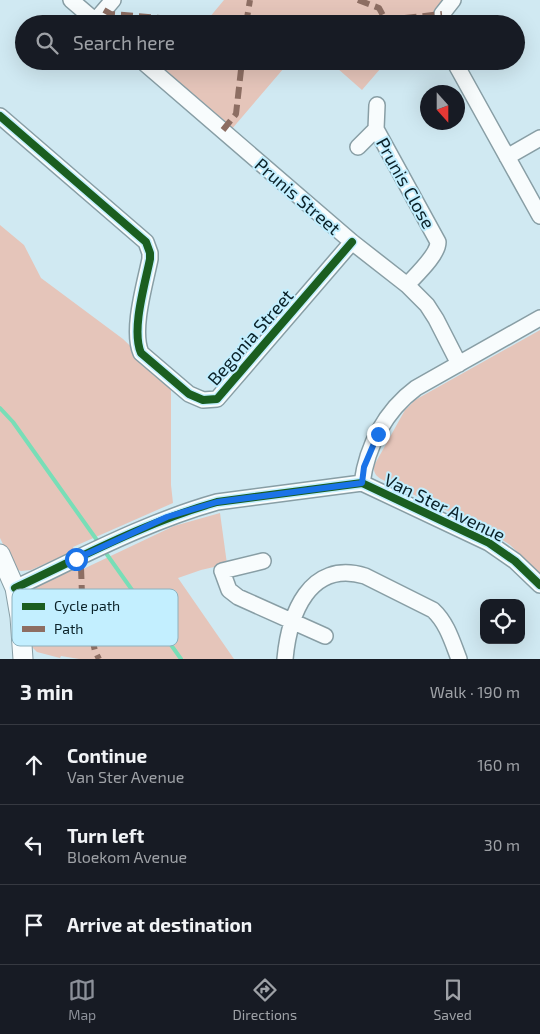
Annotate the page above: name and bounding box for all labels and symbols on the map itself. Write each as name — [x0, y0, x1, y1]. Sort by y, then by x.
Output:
north arrow — [420, 85, 465, 130]
street label: Prunis Close — [372, 134, 440, 232]
street label: Prunis Street — [251, 153, 345, 239]
street label: Begonia Street — [202, 284, 298, 389]
route end — [367, 423, 390, 446]
street label: Van Ster Avenue — [381, 468, 509, 546]
route start — [65, 548, 88, 571]
legend — [12, 589, 178, 646]
text: Cycle path — [54, 597, 120, 614]
text: Path — [54, 620, 83, 637]

